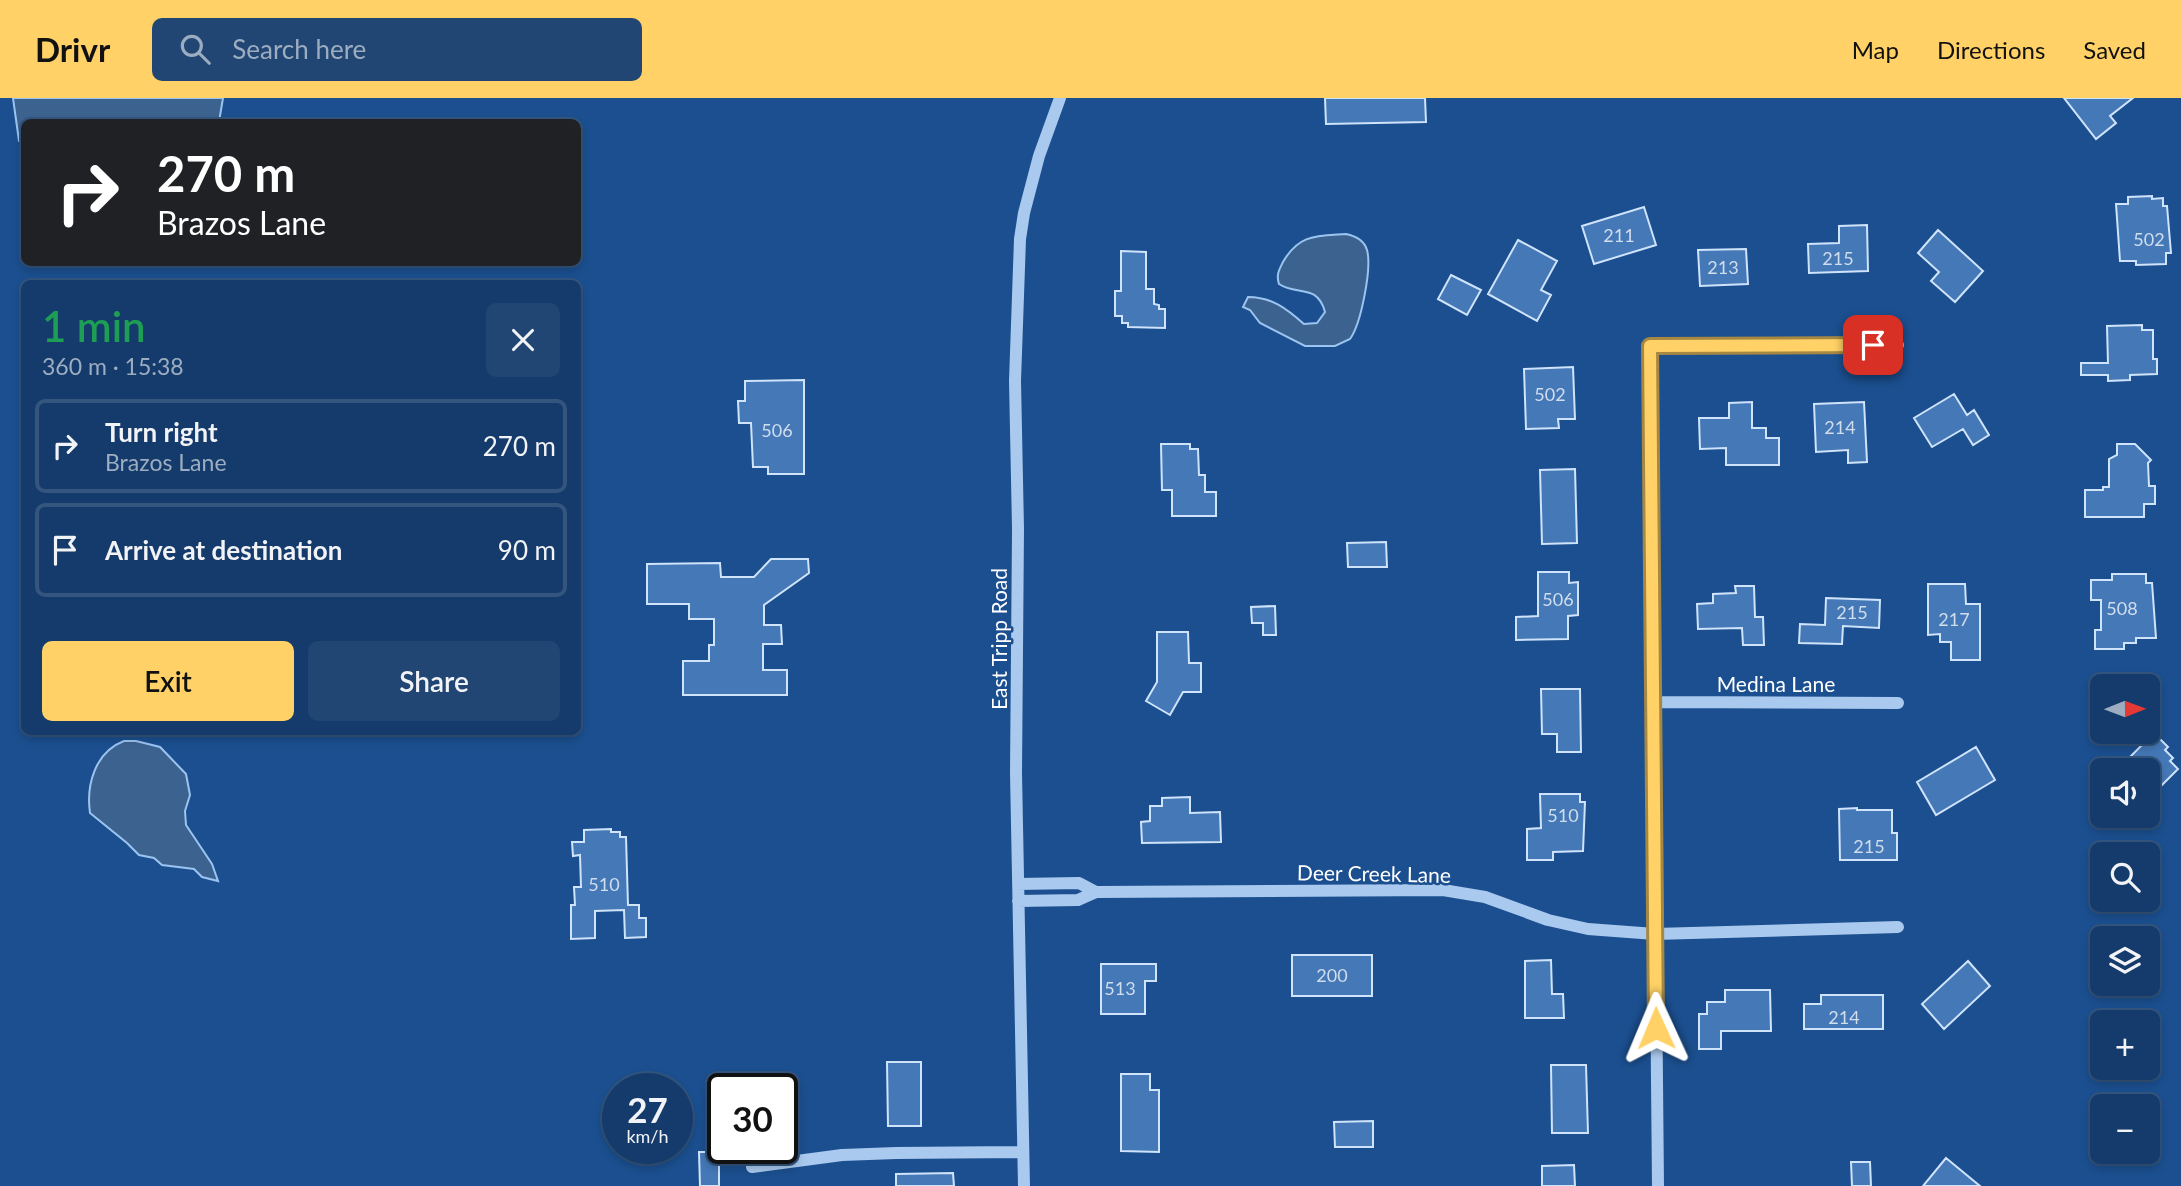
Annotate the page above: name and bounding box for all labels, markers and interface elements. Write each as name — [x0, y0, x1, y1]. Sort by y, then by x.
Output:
search box — [152, 18, 642, 81]
text: Drivr — [35, 29, 110, 69]
icon: search — [176, 30, 214, 68]
text: Search here — [232, 33, 366, 65]
text: Map — [1852, 35, 1899, 64]
text: Directions — [1937, 35, 2045, 64]
text: Saved — [2083, 35, 2146, 64]
text: 270 m — [157, 144, 295, 202]
icon: right — [42, 147, 133, 238]
text: Brazos Lane — [157, 203, 326, 242]
house number: 211 — [1603, 224, 1635, 246]
house number: 502 — [2133, 228, 2165, 250]
house number: 215 — [1822, 247, 1854, 269]
house number: 213 — [1707, 256, 1739, 278]
text: 1 min — [42, 301, 146, 351]
button: close — [486, 303, 560, 377]
pin — [1843, 315, 1903, 375]
icon: arrive — [1854, 326, 1892, 364]
text: 360 m · 15:38 — [42, 352, 184, 380]
house number: 502 — [1534, 383, 1566, 405]
text: Turn right — [105, 416, 218, 448]
house number: 214 — [1824, 416, 1856, 438]
house number: 506 — [761, 419, 793, 441]
icon: right — [46, 427, 84, 465]
text: 270 m — [483, 430, 556, 462]
text: Brazos Lane — [105, 448, 227, 476]
icon: arrive — [46, 531, 84, 569]
text: Arrive at destination — [105, 534, 342, 566]
text: 90 m — [498, 534, 556, 566]
street label: East Tripp Road — [986, 568, 1011, 710]
house number: 506 — [1542, 588, 1574, 610]
house number: 508 — [2106, 597, 2138, 619]
house number: 215 — [1836, 601, 1868, 623]
house number: 217 — [1938, 608, 1970, 630]
button: Exit — [42, 641, 294, 721]
button: Share — [308, 641, 560, 721]
street label: Medina Lane — [1717, 671, 1835, 696]
north arrow — [2090, 674, 2160, 744]
map controls — [2090, 674, 2160, 1164]
button: sound — [2090, 758, 2160, 828]
house number: 510 — [1547, 804, 1579, 826]
house number: 215 — [1853, 835, 1885, 857]
button: search — [2090, 842, 2160, 912]
street label: Deer Creek Lane — [1297, 859, 1451, 887]
house number: 510 — [588, 873, 620, 895]
button: layers — [2090, 926, 2160, 996]
house number: 200 — [1316, 964, 1348, 986]
house number: 513 — [1104, 977, 1136, 999]
position arrow — [1619, 991, 1693, 1065]
house number: 214 — [1828, 1006, 1860, 1028]
button: + — [2090, 1010, 2160, 1080]
speed limit sign: 30 — [707, 1073, 798, 1164]
text: 27 — [627, 1088, 668, 1130]
button: − — [2090, 1094, 2160, 1164]
text: km/h — [626, 1125, 669, 1147]

